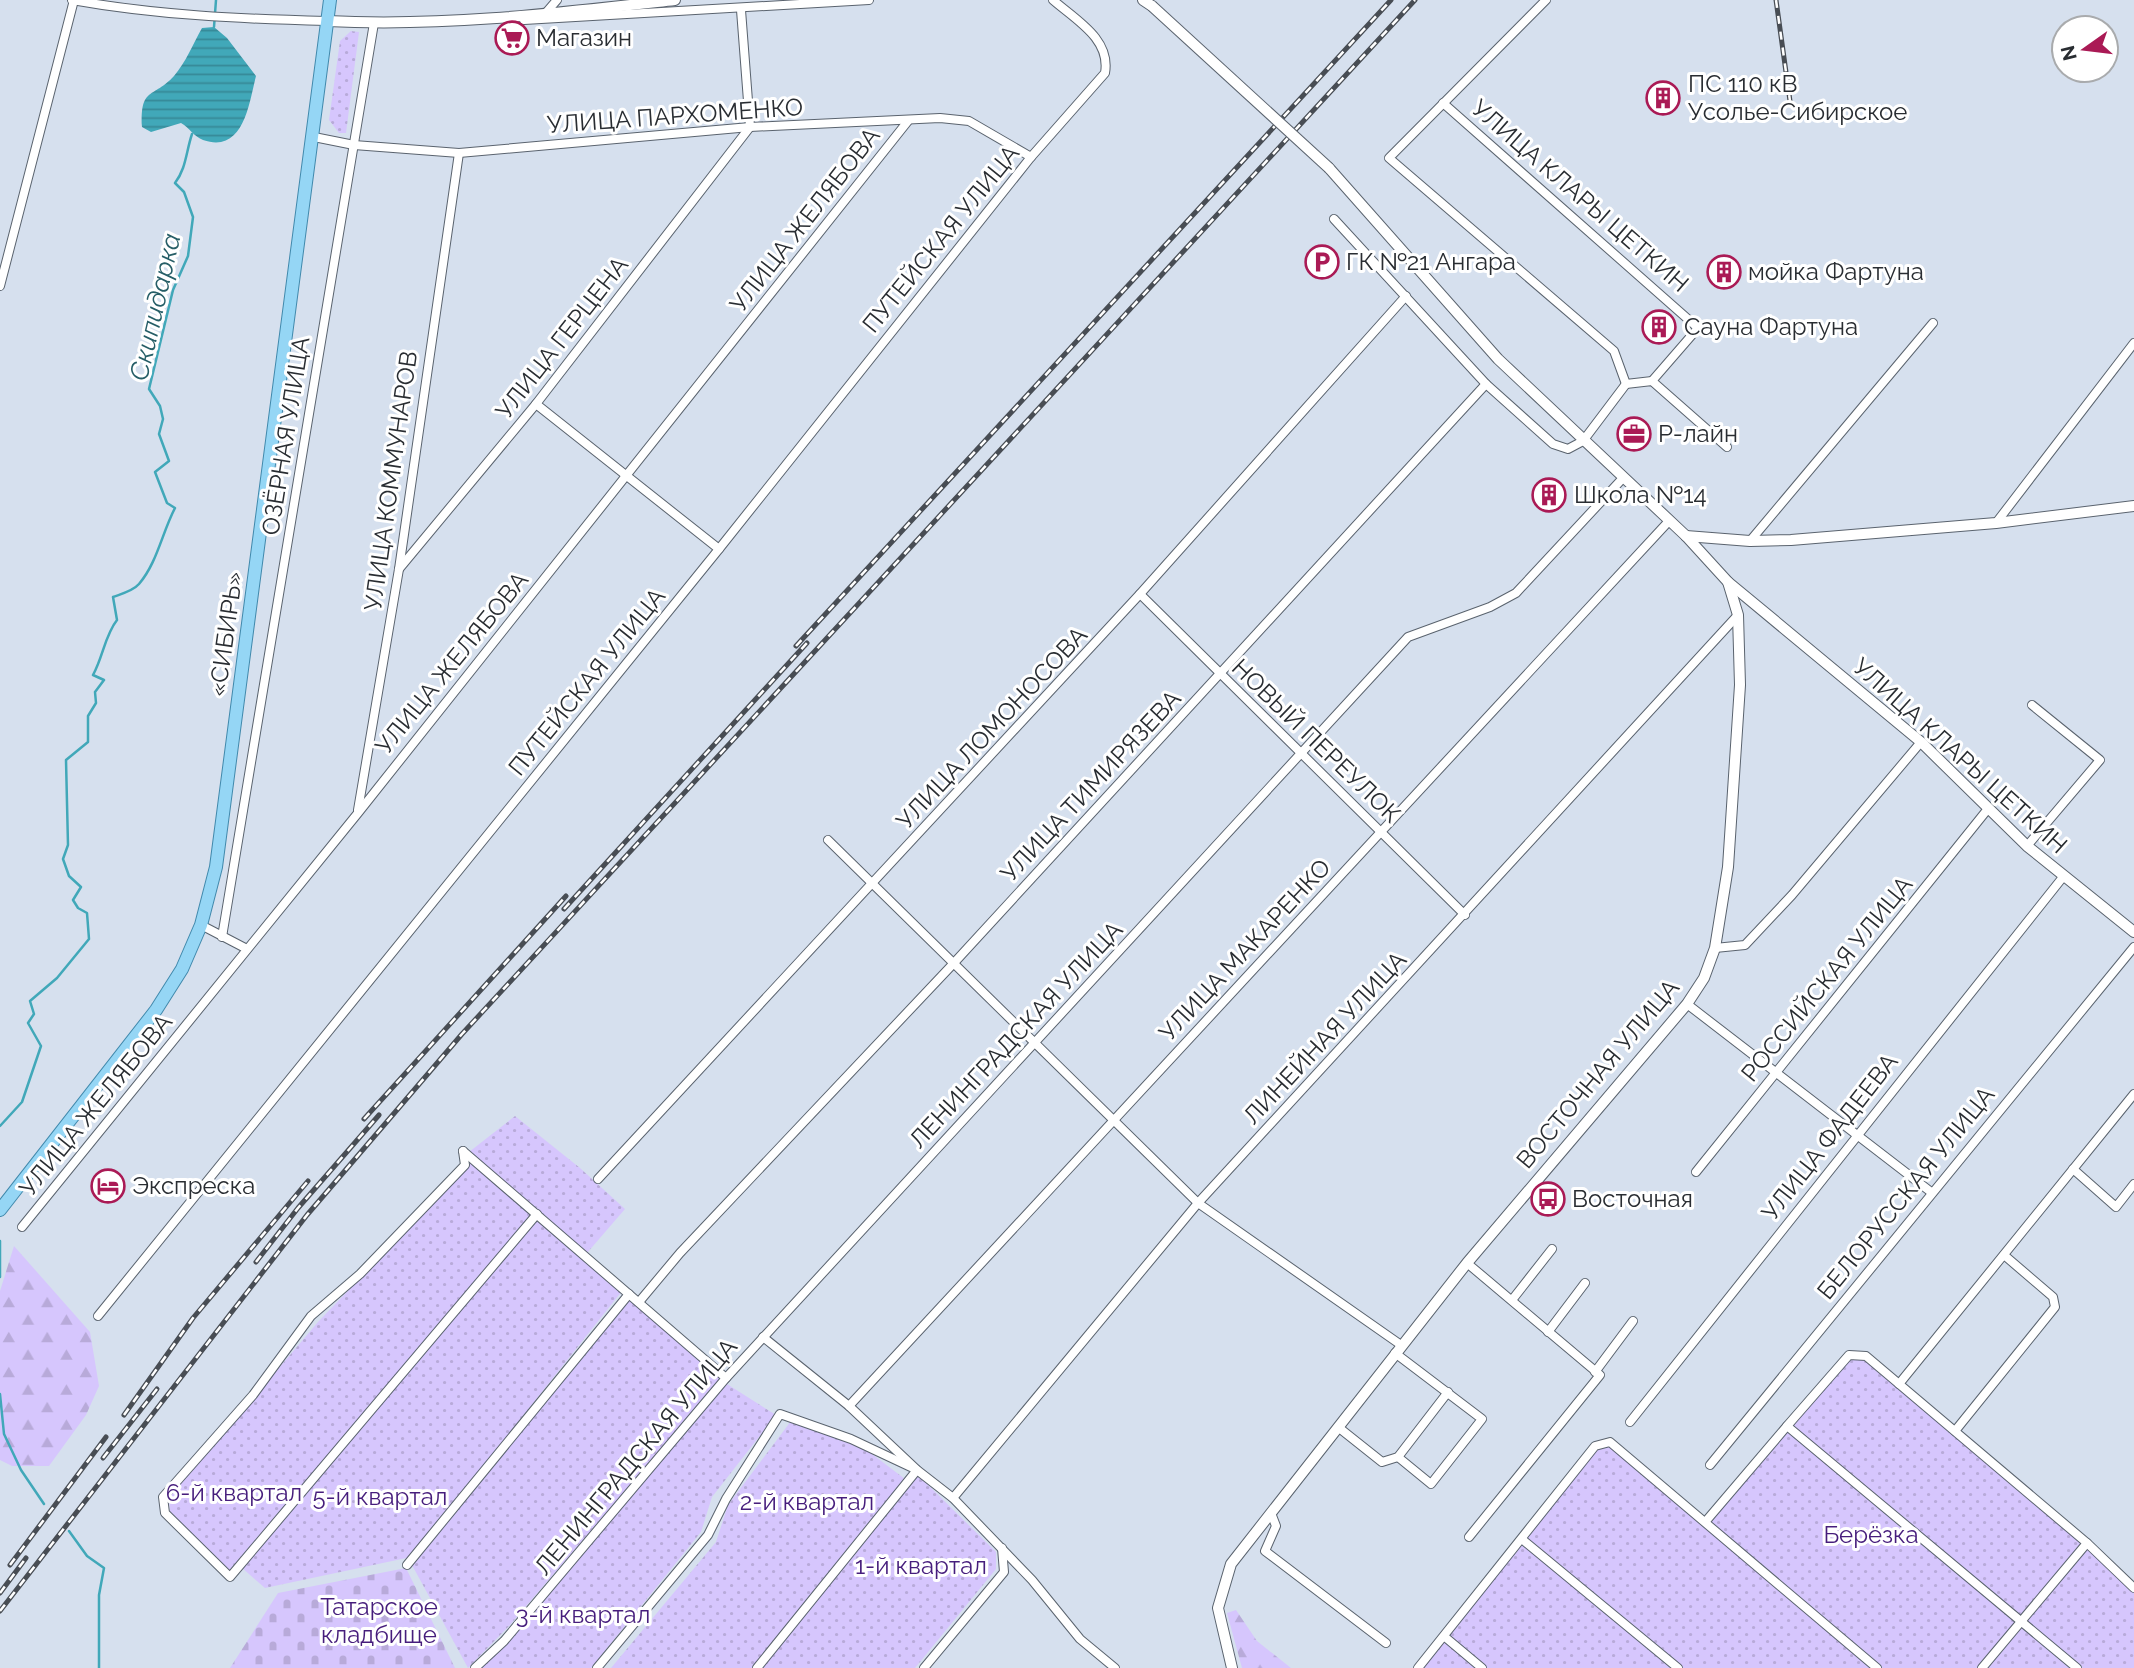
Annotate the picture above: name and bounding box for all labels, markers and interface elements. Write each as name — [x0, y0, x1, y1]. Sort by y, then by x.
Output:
north arrow — [2050, 14, 2120, 84]
supermarket icon: Магазин — [493, 19, 531, 57]
place label: Магазин — [536, 23, 632, 52]
text: N — [2056, 43, 2081, 63]
place label: ПС 110 кВ Усолье-Сибирское — [1688, 69, 1907, 126]
building icon: ПС 110 кВ Усолье-Сибирское — [1644, 79, 1682, 117]
street label: УЛИЦА ПАРХОМЕНКО — [546, 92, 804, 139]
street label: УЛИЦА КЛАРЫ ЦЕТКИН — [1466, 93, 1695, 298]
street label: УЛИЦА ЖЕЛЯБОВА — [724, 122, 886, 318]
street label: ПУТЕЙСКАЯ УЛИЦА — [856, 139, 1025, 338]
water label: Скипидарка — [123, 230, 187, 384]
parking icon: ГК №21 Ангара — [1303, 243, 1341, 281]
place label: ГК №21 Ангара — [1346, 247, 1516, 276]
street label: УЛИЦА ГЕРЦЕНА — [489, 251, 634, 425]
building icon: мойка Фартуна — [1705, 253, 1743, 291]
place label: мойка Фартуна — [1748, 257, 1924, 286]
building icon: Сауна Фартуна — [1640, 308, 1678, 346]
place label: Сауна Фартуна — [1684, 312, 1858, 341]
street label: ОЗЁРНАЯ УЛИЦА — [256, 335, 315, 537]
street label: УЛИЦА КОММУНАРОВ — [358, 349, 423, 613]
office icon: Р-лайн — [1615, 415, 1653, 453]
place label: Р-лайн — [1658, 419, 1738, 448]
building icon: Школа №14 — [1530, 476, 1568, 514]
place label: Школа №14 — [1574, 480, 1707, 509]
street label: УЛИЦА ЖЕЛЯБОВА — [369, 566, 534, 760]
street label: «СИБИРЬ» — [202, 570, 249, 698]
street label: ПУТЕЙСКАЯ УЛИЦА — [502, 582, 671, 781]
street label: УЛИЦА ЛОМОНОСОВА — [890, 620, 1093, 835]
street label: УЛИЦА КЛАРЫ ЦЕТКИН — [1847, 652, 2073, 859]
street label: НОВЫЙ ПЕРЕУЛОК — [1226, 653, 1407, 829]
street label: УЛИЦА ТИМИРЯЗЕВА — [994, 684, 1187, 887]
street label: УЛИЦА МАКАРЕНКО — [1153, 853, 1336, 1047]
street label: РОССИЙСКАЯ УЛИЦА — [1735, 870, 1918, 1087]
street label: ЛЕНИНГРАДСКАЯ УЛИЦА — [903, 915, 1128, 1154]
street label: ЛИНЕЙНАЯ УЛИЦА — [1237, 945, 1412, 1130]
street label: ВОСТОЧНАЯ УЛИЦА — [1510, 973, 1685, 1174]
street label: УЛИЦА ЖЕЛЯБОВА — [13, 1008, 178, 1202]
street label: УЛИЦА ФАДЕЕВА — [1755, 1047, 1904, 1226]
street label: БЕЛОРУССКАЯ УЛИЦА — [1811, 1080, 2000, 1305]
hotel icon: Экспреска — [89, 1167, 127, 1205]
place label: Экспреска — [132, 1171, 255, 1200]
bus stop icon: Восточная — [1529, 1180, 1567, 1218]
place label: Восточная — [1572, 1184, 1693, 1213]
street label: ЛЕНИНГРАДСКАЯ УЛИЦА — [528, 1333, 743, 1581]
park label: 6-й квартал — [166, 1478, 302, 1507]
park label: 5-й квартал — [313, 1482, 447, 1511]
park label: 2-й квартал — [740, 1487, 874, 1516]
park label: Берёзка — [1823, 1520, 1919, 1549]
park label: 1-й квартал — [855, 1551, 987, 1580]
park label: Татарское кладбище — [320, 1592, 438, 1649]
park label: 3-й квартал — [516, 1600, 650, 1629]

